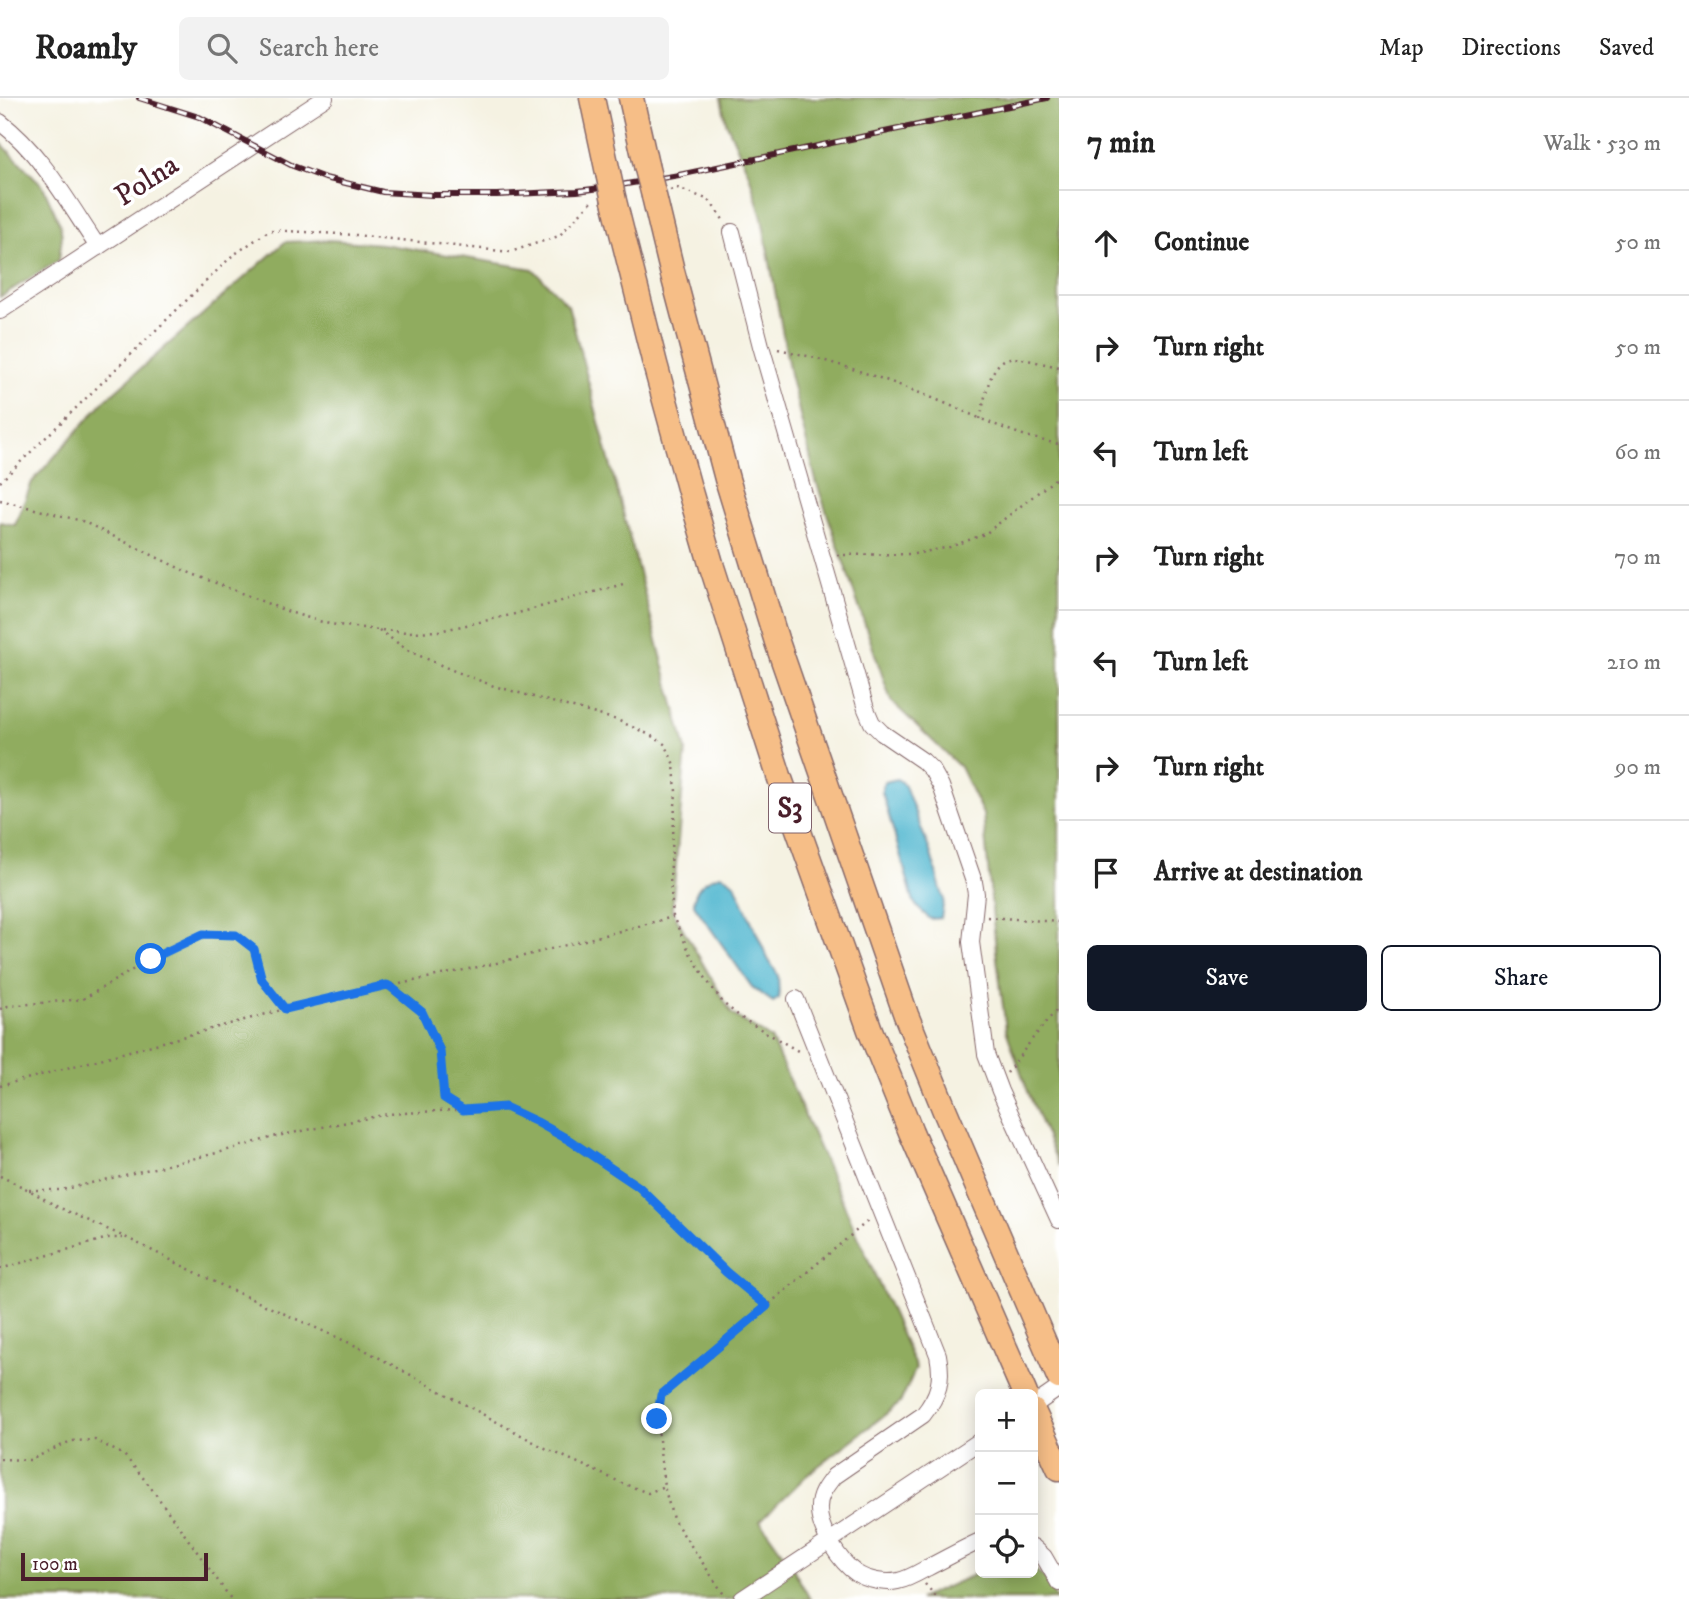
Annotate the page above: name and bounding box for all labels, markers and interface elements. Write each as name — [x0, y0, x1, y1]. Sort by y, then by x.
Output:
search box — [179, 17, 669, 80]
text: Roamly — [35, 28, 137, 69]
icon: search — [203, 29, 241, 67]
text: Search here — [259, 32, 379, 65]
text: Map — [1379, 33, 1424, 63]
text: Directions — [1462, 33, 1561, 63]
text: Saved — [1599, 33, 1654, 63]
text: 7 min — [1087, 125, 1155, 162]
text: Walk · 530 m — [1543, 129, 1661, 158]
street label: Polna — [108, 147, 186, 215]
icon: ahead — [1087, 224, 1125, 262]
text: Continue — [1154, 226, 1249, 259]
text: 50 m — [1615, 228, 1661, 257]
icon: right — [1087, 329, 1125, 367]
text: Turn right — [1154, 331, 1264, 364]
text: 50 m — [1615, 333, 1661, 362]
icon: left — [1087, 434, 1125, 472]
text: Turn left — [1154, 436, 1248, 469]
text: 60 m — [1614, 438, 1661, 467]
icon: right — [1087, 539, 1125, 577]
text: Turn right — [1154, 541, 1264, 574]
text: 70 m — [1614, 543, 1661, 572]
icon: left — [1087, 644, 1125, 682]
text: Turn left — [1154, 646, 1248, 679]
text: 210 m — [1607, 648, 1661, 677]
icon: right — [1087, 749, 1125, 787]
text: Turn right — [1154, 751, 1264, 784]
text: 90 m — [1615, 753, 1661, 782]
road number: S3 — [769, 784, 811, 832]
icon: arrive — [1087, 854, 1125, 892]
text: Arrive at destination — [1154, 856, 1363, 889]
route start — [135, 943, 166, 974]
button: Save — [1087, 945, 1367, 1011]
button: Share — [1381, 945, 1661, 1011]
map controls — [975, 1389, 1038, 1578]
button: + — [975, 1389, 1038, 1452]
route end — [641, 1403, 672, 1434]
button: − — [975, 1452, 1038, 1515]
button: locate — [975, 1515, 1038, 1578]
scale bar — [21, 1550, 208, 1582]
text: 100 m — [32, 1553, 78, 1576]

